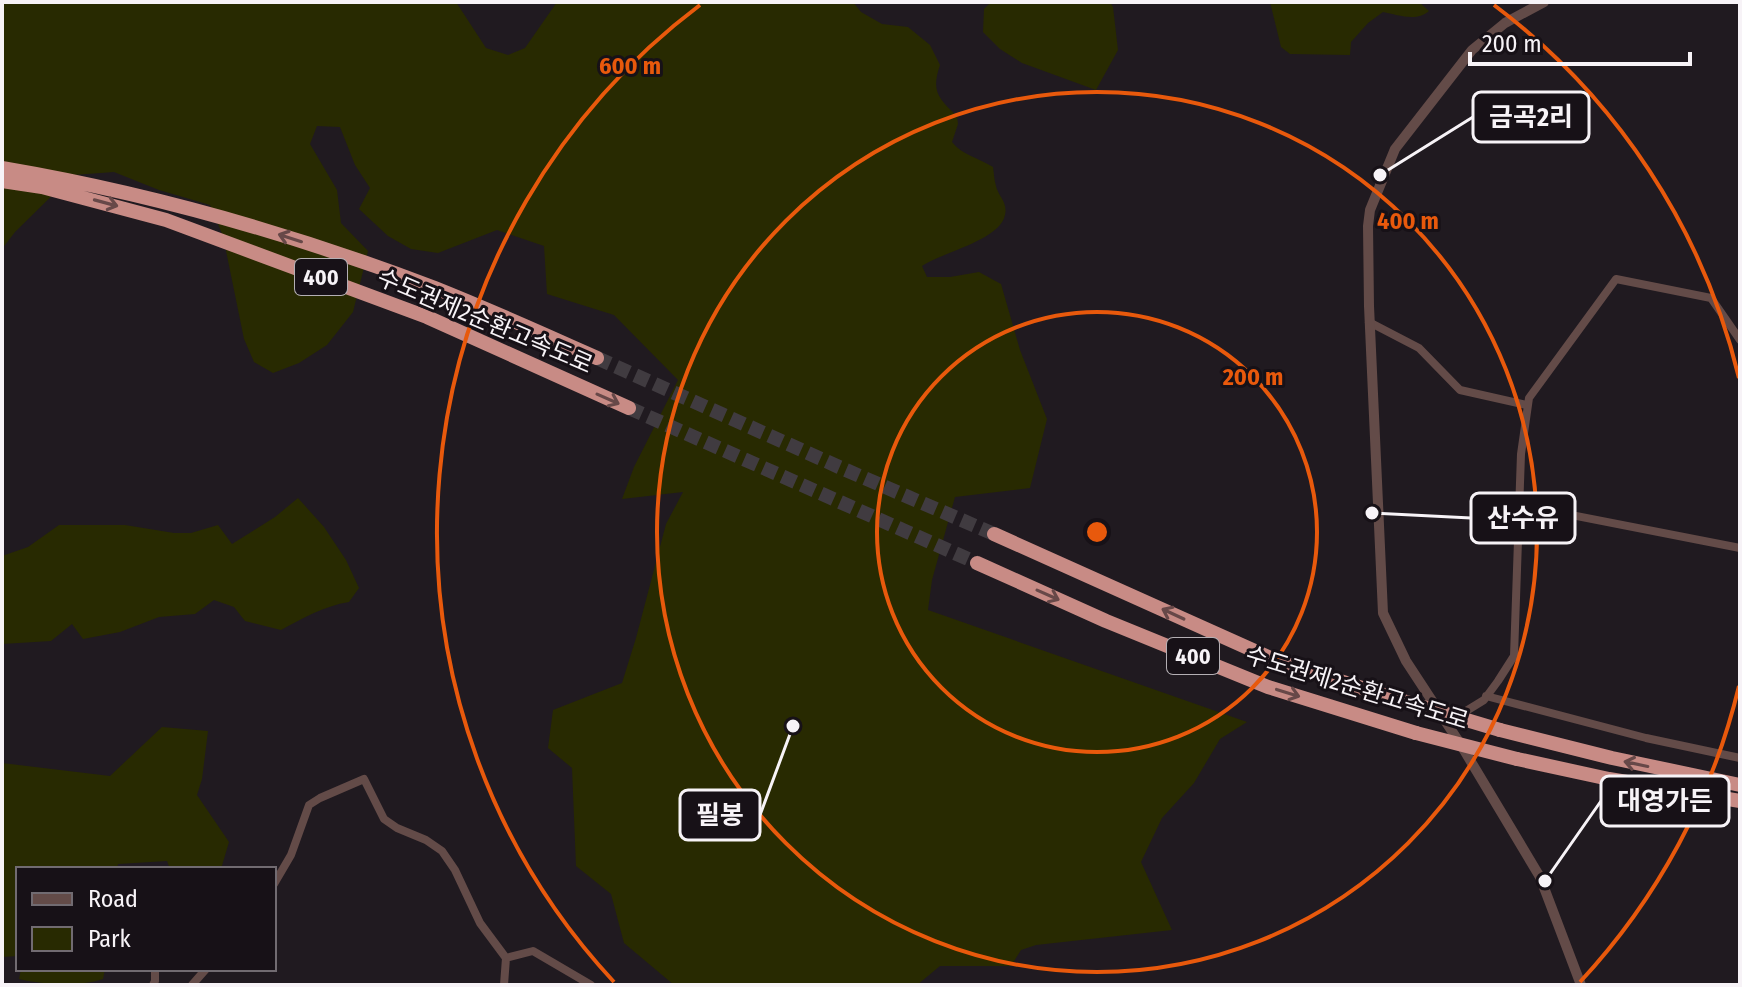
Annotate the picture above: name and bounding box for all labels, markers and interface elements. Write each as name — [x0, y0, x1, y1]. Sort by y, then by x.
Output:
scale bar — [1470, 16, 1690, 66]
text: 200 m — [1482, 30, 1542, 58]
text: 600 m — [599, 52, 661, 80]
callout: 금곡2리 — [1473, 92, 1589, 142]
text: 금곡2리 — [1489, 102, 1573, 133]
one-way arrow — [92, 196, 118, 211]
text: 400 m — [1377, 207, 1439, 235]
one-way arrow — [278, 230, 303, 245]
road number: 400 — [295, 259, 347, 295]
street label: 수도권제2순환고속도로 — [373, 263, 597, 379]
text: 200 m — [1222, 363, 1283, 391]
one-way arrow — [595, 392, 620, 407]
callout: 산수유 — [1471, 493, 1575, 543]
text: 산수유 — [1487, 503, 1559, 534]
centre of rings — [1083, 518, 1111, 546]
one-way arrow — [1035, 588, 1059, 603]
one-way arrow — [1161, 606, 1185, 621]
road number: 400 — [1167, 638, 1219, 674]
street label: 수도권제2순환고속도로 — [1242, 641, 1472, 735]
one-way arrow — [1275, 686, 1301, 701]
one-way arrow — [1624, 756, 1649, 771]
callout: 대영가든 — [1601, 776, 1729, 826]
text: 대영가든 — [1617, 786, 1713, 817]
callout: 필봉 — [680, 790, 760, 840]
text: 필봉 — [696, 800, 744, 831]
legend — [16, 867, 276, 971]
text: Road — [88, 885, 138, 913]
text: Park — [88, 925, 131, 953]

